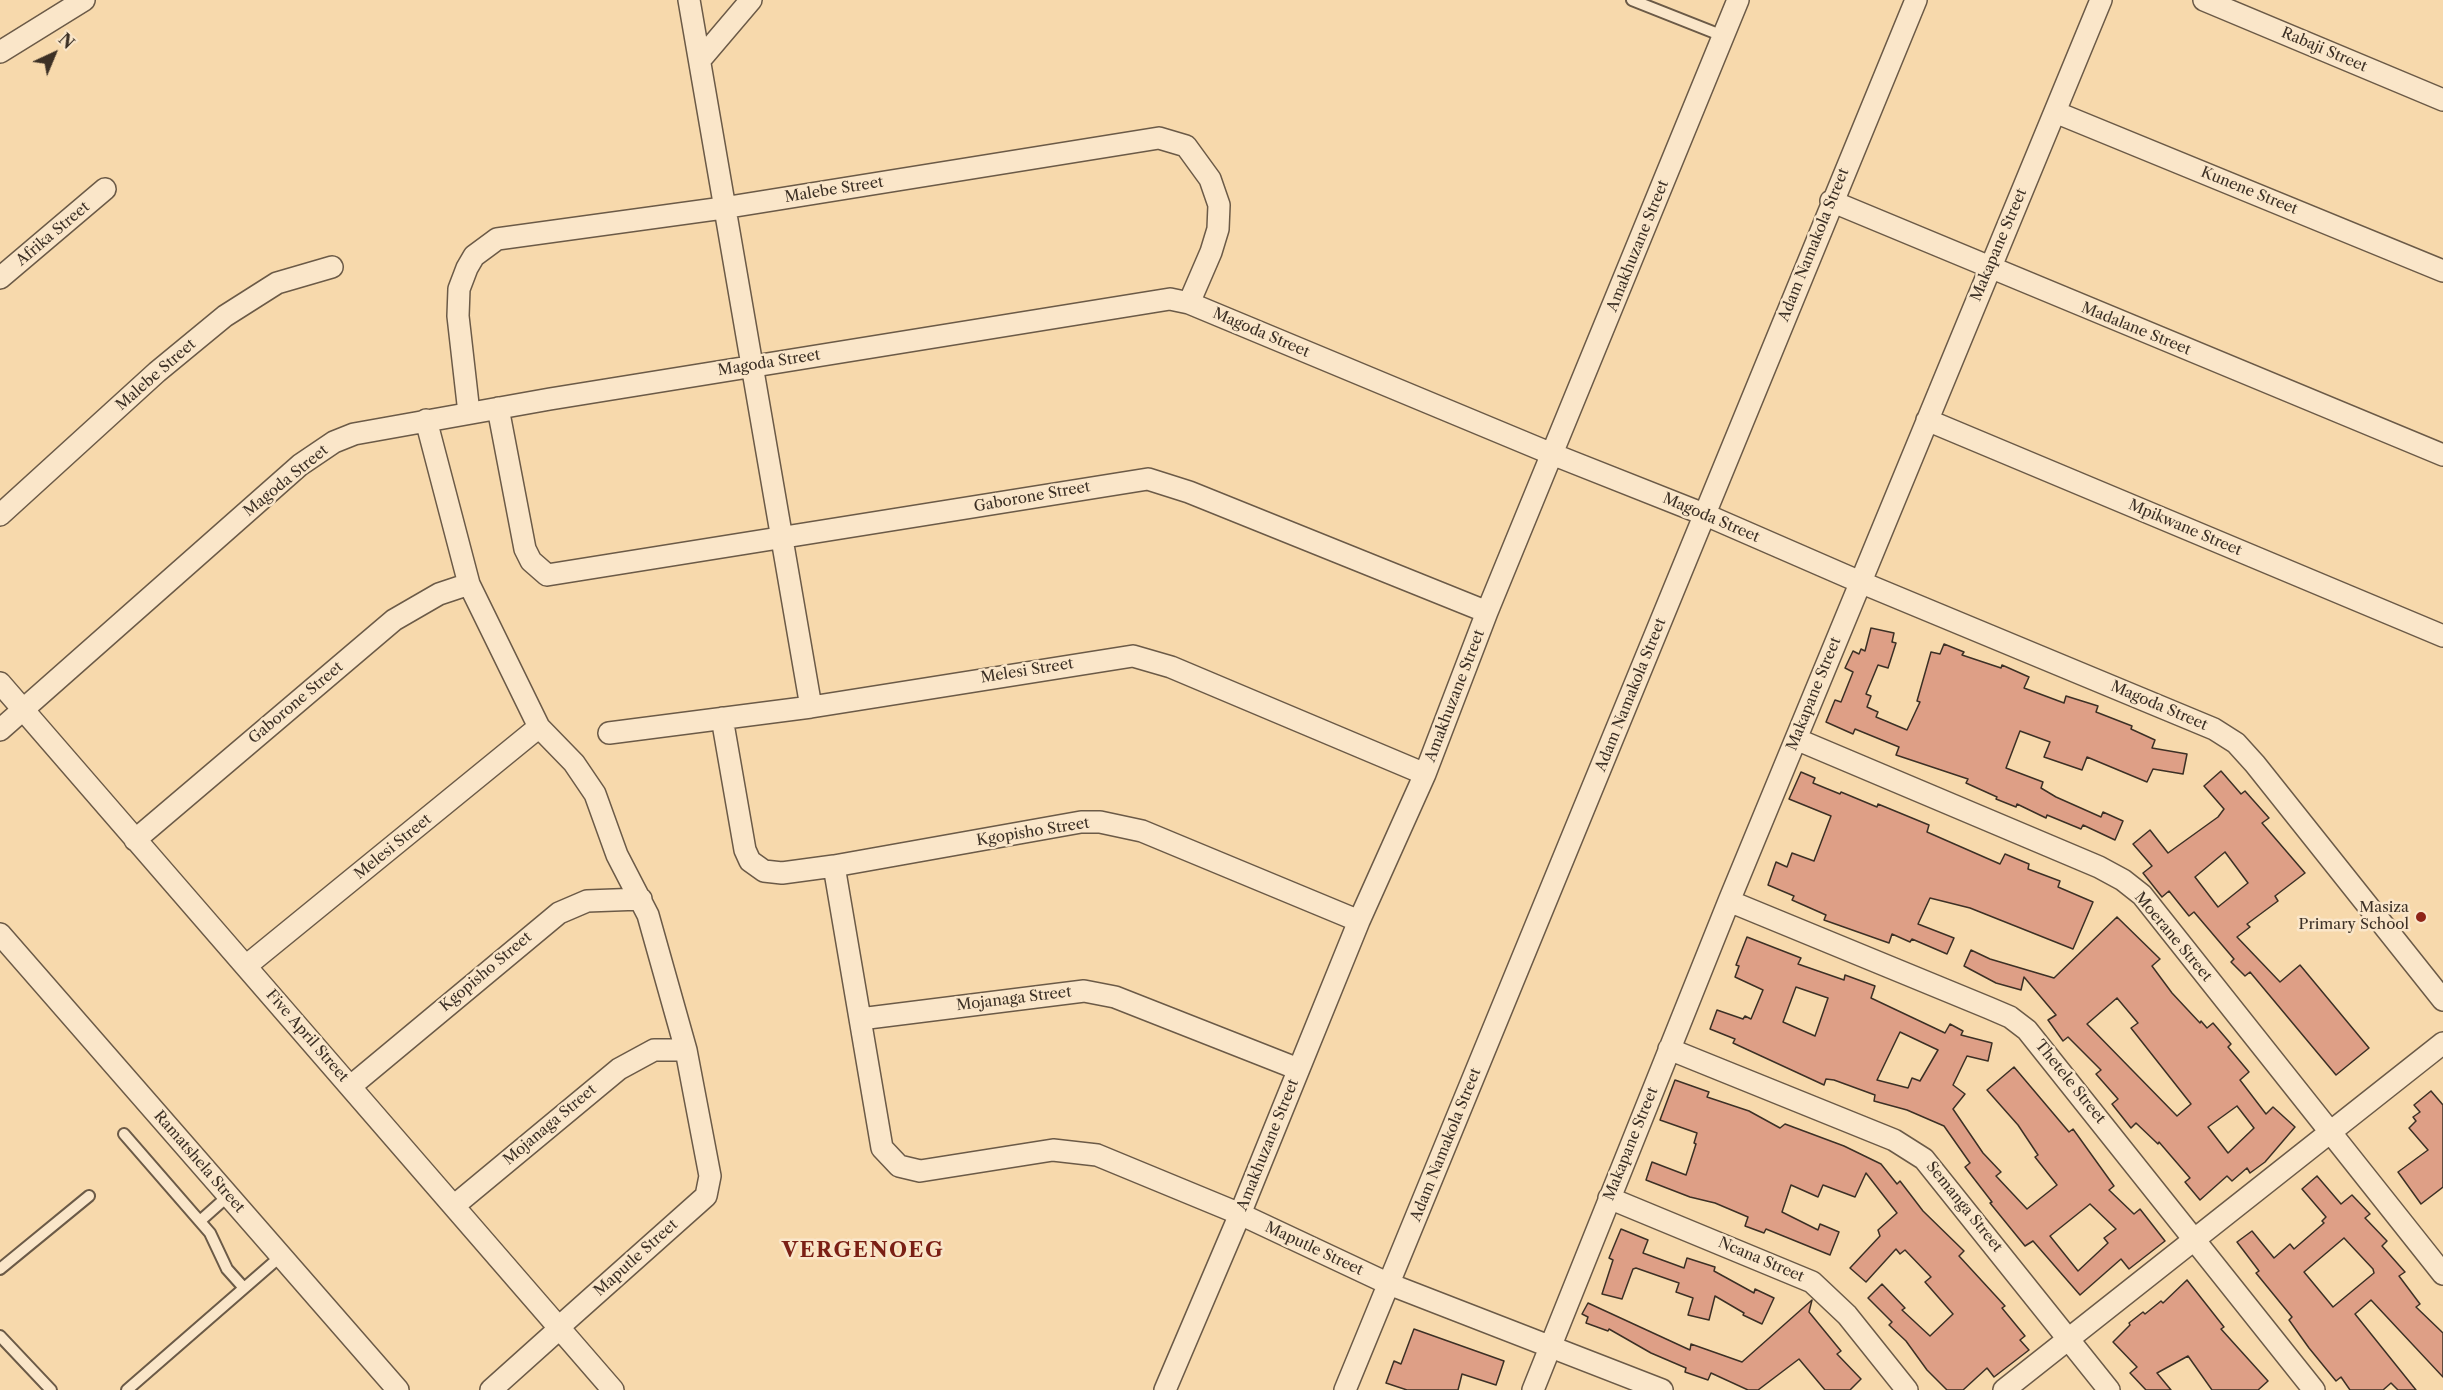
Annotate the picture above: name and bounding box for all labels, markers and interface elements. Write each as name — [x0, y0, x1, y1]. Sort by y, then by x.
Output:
north arrow — [24, 24, 84, 84]
street label: Rabaji Street — [2279, 24, 2369, 76]
text: N — [55, 29, 78, 53]
street label: Kunene Street — [2198, 163, 2300, 219]
street label: Adam Namakola Street — [1775, 166, 1853, 324]
street label: Malebe Street — [783, 173, 885, 207]
street label: Amakhuzane Street — [1603, 178, 1673, 314]
street label: Makapane Street — [1967, 186, 2031, 304]
street label: Afrika Street — [13, 198, 93, 270]
street label: Madalane Street — [2079, 299, 2193, 359]
street label: Magoda Street — [1210, 304, 1312, 362]
street label: Malebe Street — [112, 335, 200, 415]
street label: Magoda Street — [716, 346, 822, 380]
street label: Magoda Street — [240, 441, 332, 521]
street label: Gaborone Street — [972, 478, 1092, 516]
street label: Magoda Street — [1660, 489, 1762, 547]
street label: Mpikwane Street — [2126, 496, 2244, 560]
street label: Adam Namakola Street — [1592, 616, 1670, 774]
street label: Amakhuzane Street — [1421, 627, 1489, 765]
street label: Makapane Street — [1783, 635, 1845, 753]
street label: Melesi Street — [979, 655, 1075, 687]
street label: Gaborone Street — [245, 658, 347, 748]
street label: Magoda Street — [2108, 677, 2210, 735]
street label: Melesi Street — [351, 811, 435, 883]
street label: Kgopisho Street — [975, 814, 1091, 850]
street label: Moerane Street — [2130, 889, 2216, 985]
place label: Masiza Primary School — [2299, 899, 2409, 934]
marker: Masiza Primary School — [2414, 910, 2428, 924]
street label: Kgopisho Street — [436, 928, 536, 1016]
street label: Mojanaga Street — [955, 983, 1073, 1015]
street label: Five April Street — [262, 986, 352, 1086]
street label: Thetele Street — [2031, 1037, 2109, 1127]
street label: Adam Namakola Street — [1407, 1066, 1485, 1224]
street label: Amakhuzane Street — [1233, 1077, 1303, 1213]
street label: Mojanaga Street — [500, 1081, 600, 1169]
street label: Makapane Street — [1600, 1085, 1662, 1203]
street label: Ramatshela Street — [150, 1107, 248, 1217]
street label: Semanga Street — [1922, 1158, 2006, 1256]
street label: Maputle Street — [591, 1216, 681, 1300]
street label: Maputle Street — [1262, 1218, 1366, 1280]
street label: Ncana Street — [1715, 1234, 1807, 1286]
district label: VERGENOEG — [782, 1238, 944, 1264]

